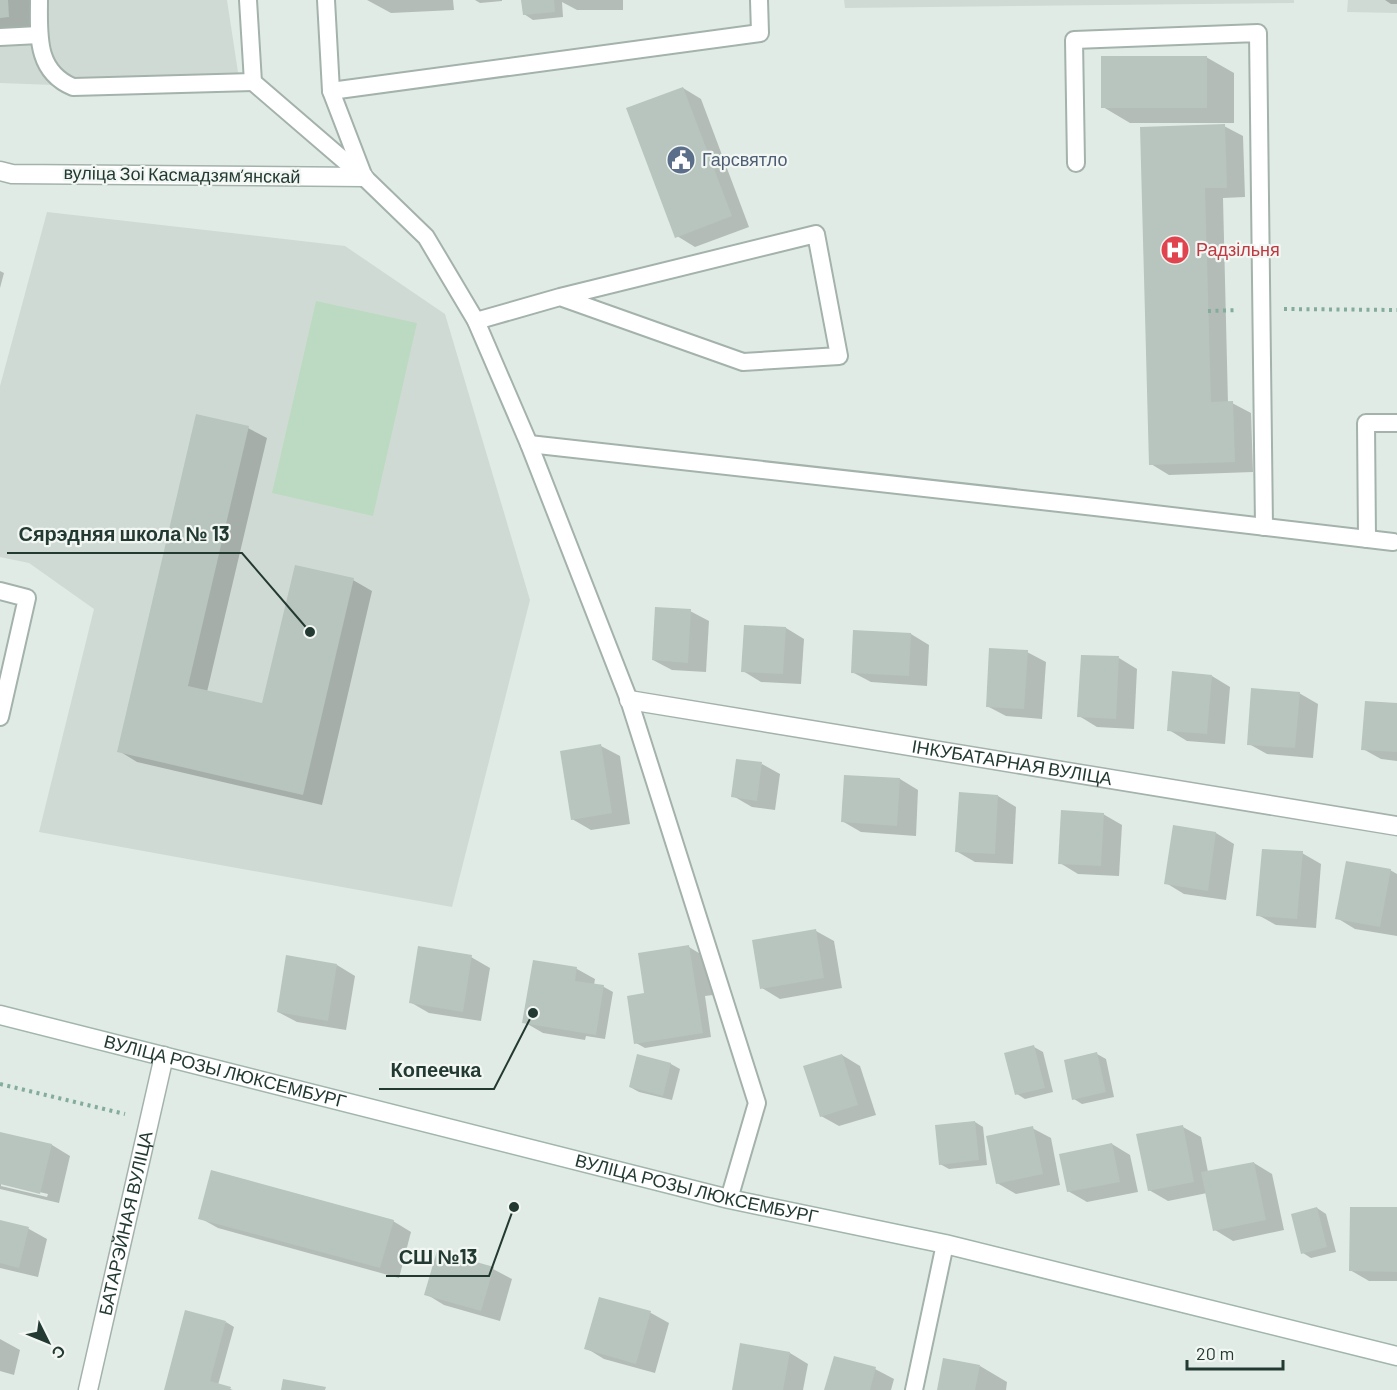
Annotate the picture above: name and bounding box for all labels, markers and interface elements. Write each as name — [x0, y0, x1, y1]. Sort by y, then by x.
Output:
public building icon: Гарсвятло — [665, 144, 697, 176]
place label: Гарсвятло — [702, 148, 787, 170]
street label: вуліца Зоі Касмадзямʼянскай — [63, 161, 301, 187]
hospital icon: Радзільня — [1159, 234, 1191, 266]
place label: Радзільня — [1196, 238, 1280, 260]
callout: Сярэдняя школа № 13 — [7, 515, 242, 553]
text: Сярэдняя школа № 13 — [18, 521, 230, 545]
street label: ІНКУБАТАРНАЯ ВУЛІЦА — [910, 735, 1114, 789]
street label: ВУЛІЦА РОЗЫ ЛЮКСЕМБУРГ — [102, 1030, 349, 1112]
callout: Копеечка — [379, 1051, 494, 1089]
text: Копеечка — [391, 1057, 482, 1081]
street label: БАТАРЭЙНАЯ ВУЛІЦА — [93, 1129, 157, 1317]
street label: ВУЛІЦА РОЗЫ ЛЮКСЕМБУРГ — [573, 1149, 820, 1227]
callout: СШ №13 — [386, 1238, 489, 1276]
text: СШ №13 — [399, 1244, 477, 1268]
north arrow — [18, 1312, 78, 1372]
scale bar — [1187, 1333, 1283, 1371]
text: С — [48, 1342, 70, 1364]
text: 20 m — [1196, 1342, 1234, 1364]

